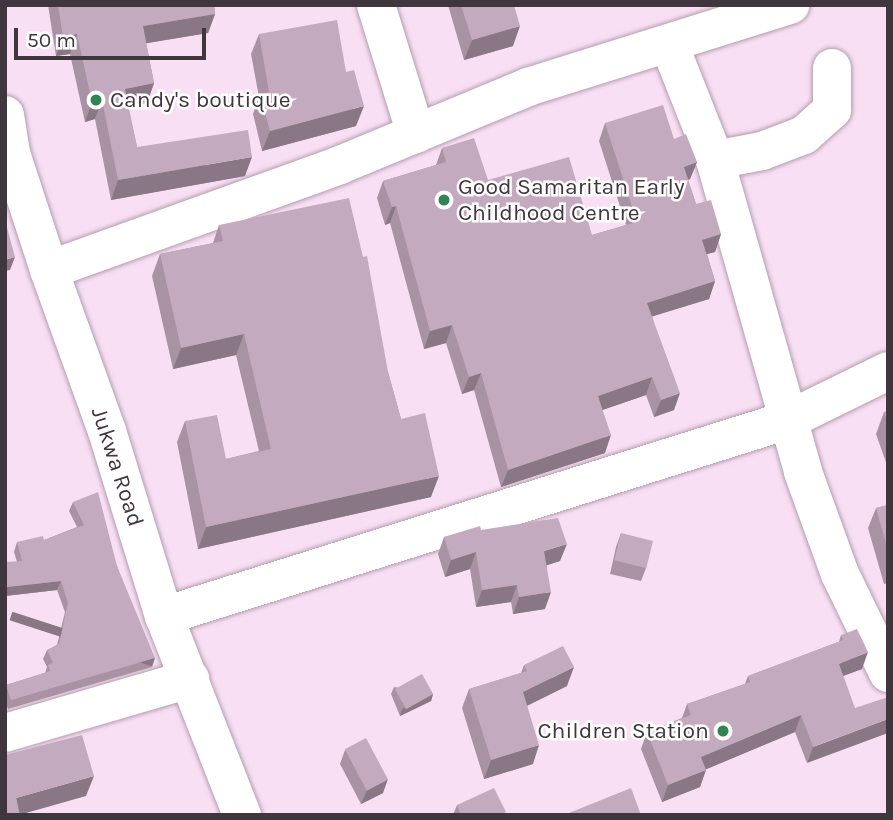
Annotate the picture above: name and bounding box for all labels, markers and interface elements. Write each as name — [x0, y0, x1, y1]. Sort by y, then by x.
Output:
scale bar — [18, 14, 210, 58]
text: 50 m — [27, 28, 76, 52]
place label: Candy's boutique — [110, 86, 290, 114]
marker: Candy's boutique — [88, 92, 104, 108]
place label: Good Samaritan Early Childhood Centre — [458, 173, 685, 227]
marker: Good Samaritan Early Childhood Centre — [436, 192, 452, 208]
street label: Jukwa Road — [85, 404, 149, 530]
place label: Children Station — [537, 717, 709, 745]
marker: Children Station — [715, 723, 731, 739]

